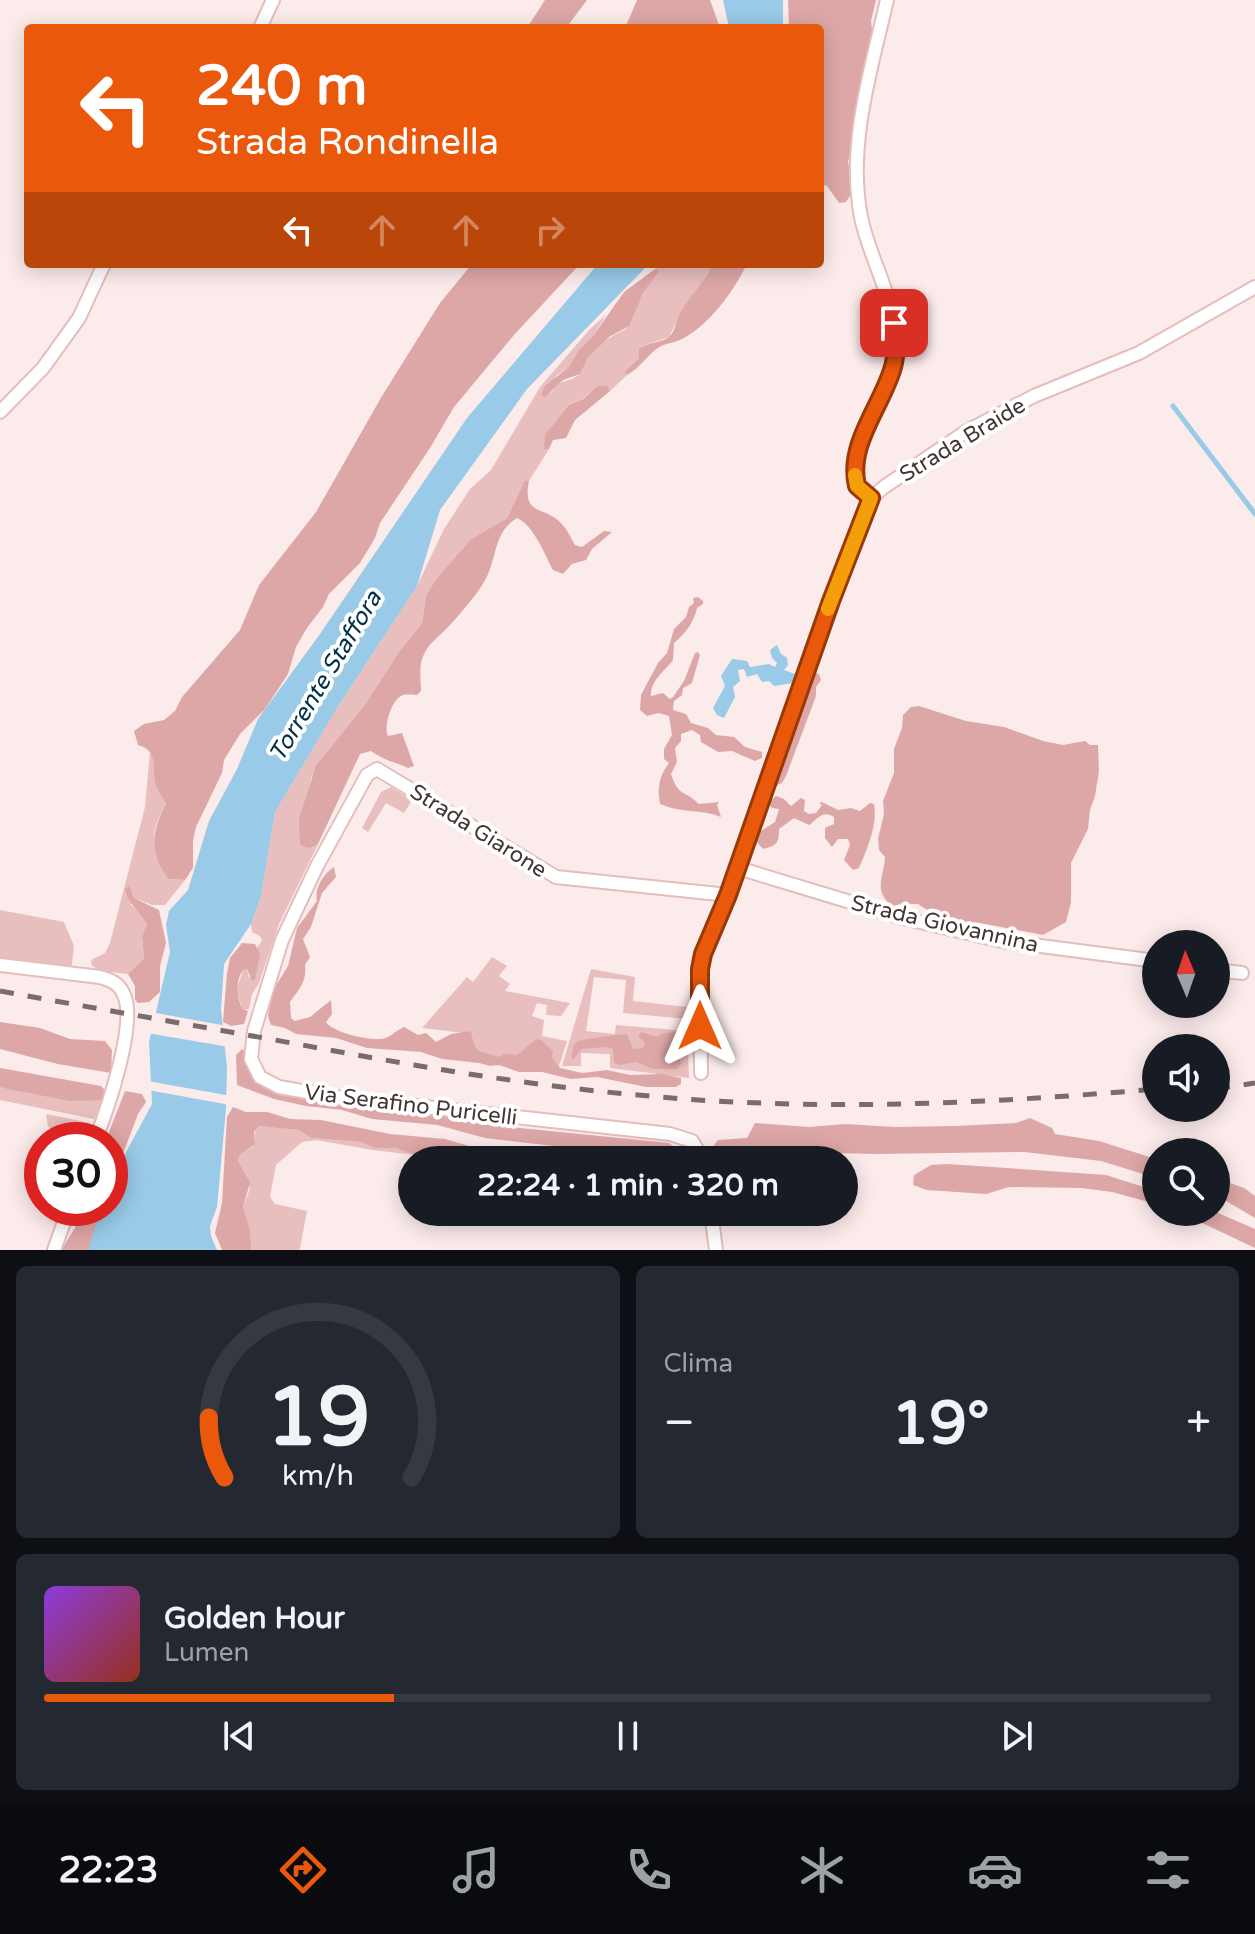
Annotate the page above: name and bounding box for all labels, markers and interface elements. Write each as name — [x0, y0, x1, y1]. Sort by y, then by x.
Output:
text: 240 m — [196, 53, 367, 120]
icon: left — [64, 56, 168, 160]
text: Strada Rondinella — [196, 121, 499, 164]
icon: left — [276, 208, 320, 252]
icon: ahead — [360, 208, 404, 252]
icon: ahead — [444, 208, 488, 252]
icon: right — [528, 208, 572, 252]
pin — [860, 289, 928, 357]
icon: arrive — [872, 301, 916, 345]
street label: Strada Braide — [895, 392, 1030, 488]
water label: Torrente Staffora — [263, 585, 388, 767]
street label: Strada Giarone — [405, 778, 552, 883]
street label: Strada Giovannina — [849, 890, 1041, 958]
north arrow — [1142, 930, 1230, 1018]
map controls — [1142, 930, 1230, 1226]
position arrow — [658, 984, 742, 1068]
button: sound — [1142, 1034, 1230, 1122]
street label: Via Serafino Puricelli — [303, 1079, 519, 1131]
speed limit sign: 30 — [24, 1122, 128, 1226]
button: search — [1142, 1138, 1230, 1226]
text: 22:24 · 1 min · 320 m — [477, 1167, 779, 1204]
text: Clima — [664, 1348, 733, 1379]
text: 19 — [266, 1368, 370, 1468]
text: 19° — [892, 1388, 990, 1460]
text: − — [664, 1397, 695, 1450]
text: + — [1186, 1397, 1211, 1450]
text: km/h — [282, 1459, 354, 1493]
text: Golden Hour — [164, 1600, 345, 1637]
text: Lumen — [164, 1637, 249, 1668]
icon: previous — [217, 1714, 261, 1758]
icon: pause — [606, 1714, 650, 1758]
icon: next — [995, 1714, 1039, 1758]
icon: directions — [275, 1842, 331, 1898]
icon: music — [448, 1842, 504, 1898]
icon: phone — [621, 1842, 677, 1898]
icon: climate — [794, 1842, 850, 1898]
icon: car — [967, 1842, 1023, 1898]
icon: filters — [1140, 1842, 1196, 1898]
text: 22:23 — [59, 1849, 158, 1892]

